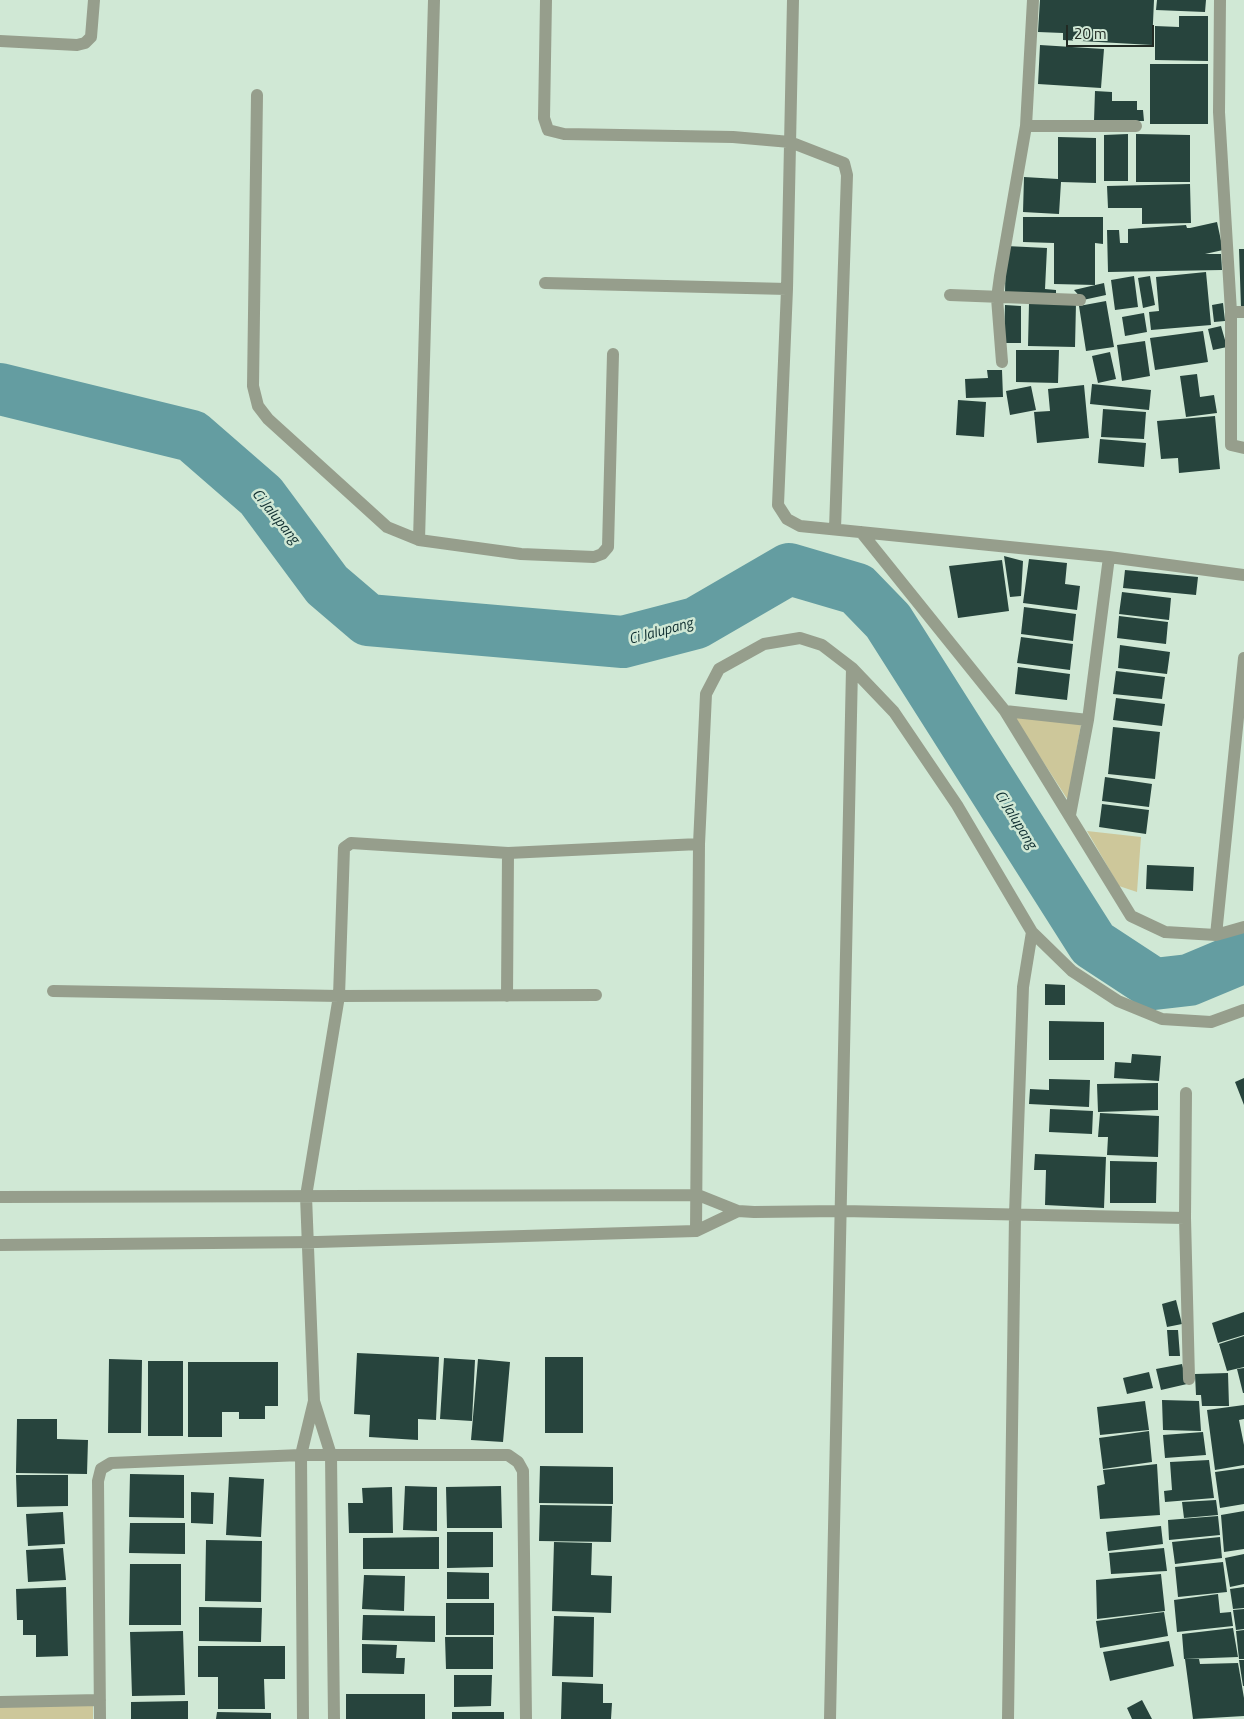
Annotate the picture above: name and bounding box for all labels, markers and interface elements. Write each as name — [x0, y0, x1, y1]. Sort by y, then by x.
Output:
scale bar — [1069, 15, 1156, 47]
text: 20 m — [1074, 22, 1107, 45]
water label: Ci Jalupang — [247, 486, 303, 548]
water label: Ci Jalupang — [627, 615, 695, 649]
water label: Ci Jalupang — [990, 787, 1040, 853]

